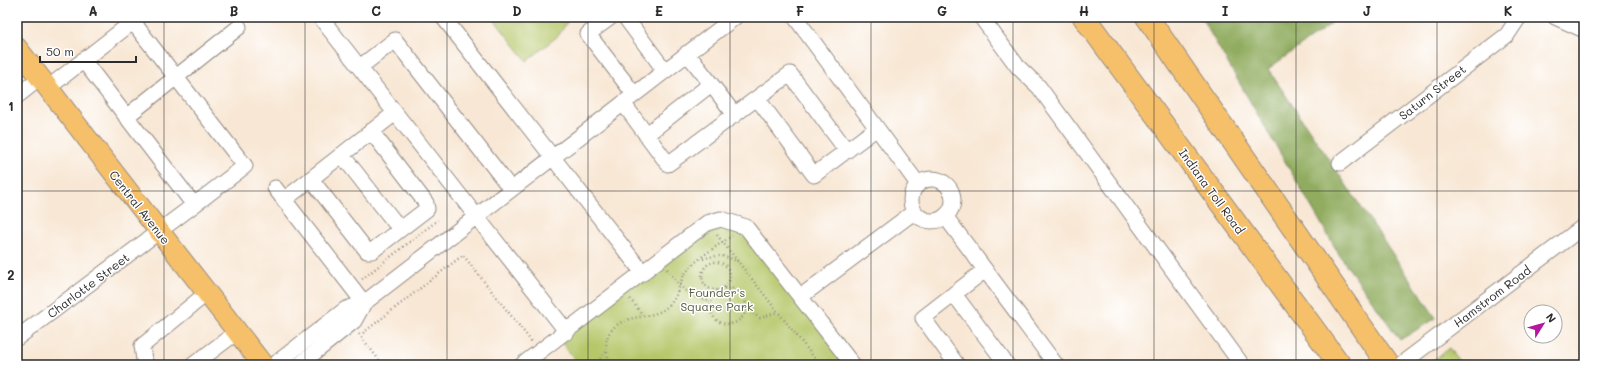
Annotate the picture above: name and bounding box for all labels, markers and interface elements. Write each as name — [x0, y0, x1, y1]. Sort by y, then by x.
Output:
text: A — [88, 2, 98, 19]
text: B — [230, 2, 239, 19]
text: C — [371, 2, 381, 19]
text: D — [512, 2, 522, 19]
text: E — [655, 2, 663, 19]
text: F — [796, 2, 804, 19]
text: G — [937, 2, 947, 19]
text: H — [1079, 2, 1089, 19]
text: I — [1222, 2, 1229, 19]
text: J — [1363, 2, 1371, 19]
text: K — [1504, 2, 1513, 19]
scale bar — [40, 38, 136, 64]
text: 50 m — [46, 43, 74, 59]
street label: Saturn Street — [1395, 61, 1469, 123]
text: 1 — [8, 97, 14, 114]
street label: Indiana Toll Road — [1175, 145, 1249, 237]
street label: Central Avenue — [106, 167, 174, 247]
street label: Charlotte Street — [44, 249, 132, 321]
street label: Hamstrom Road — [1450, 261, 1534, 330]
text: 2 — [7, 266, 15, 283]
park label: Founder's Square Park — [681, 284, 754, 314]
north arrow — [1523, 304, 1563, 344]
text: N — [1543, 310, 1560, 326]

